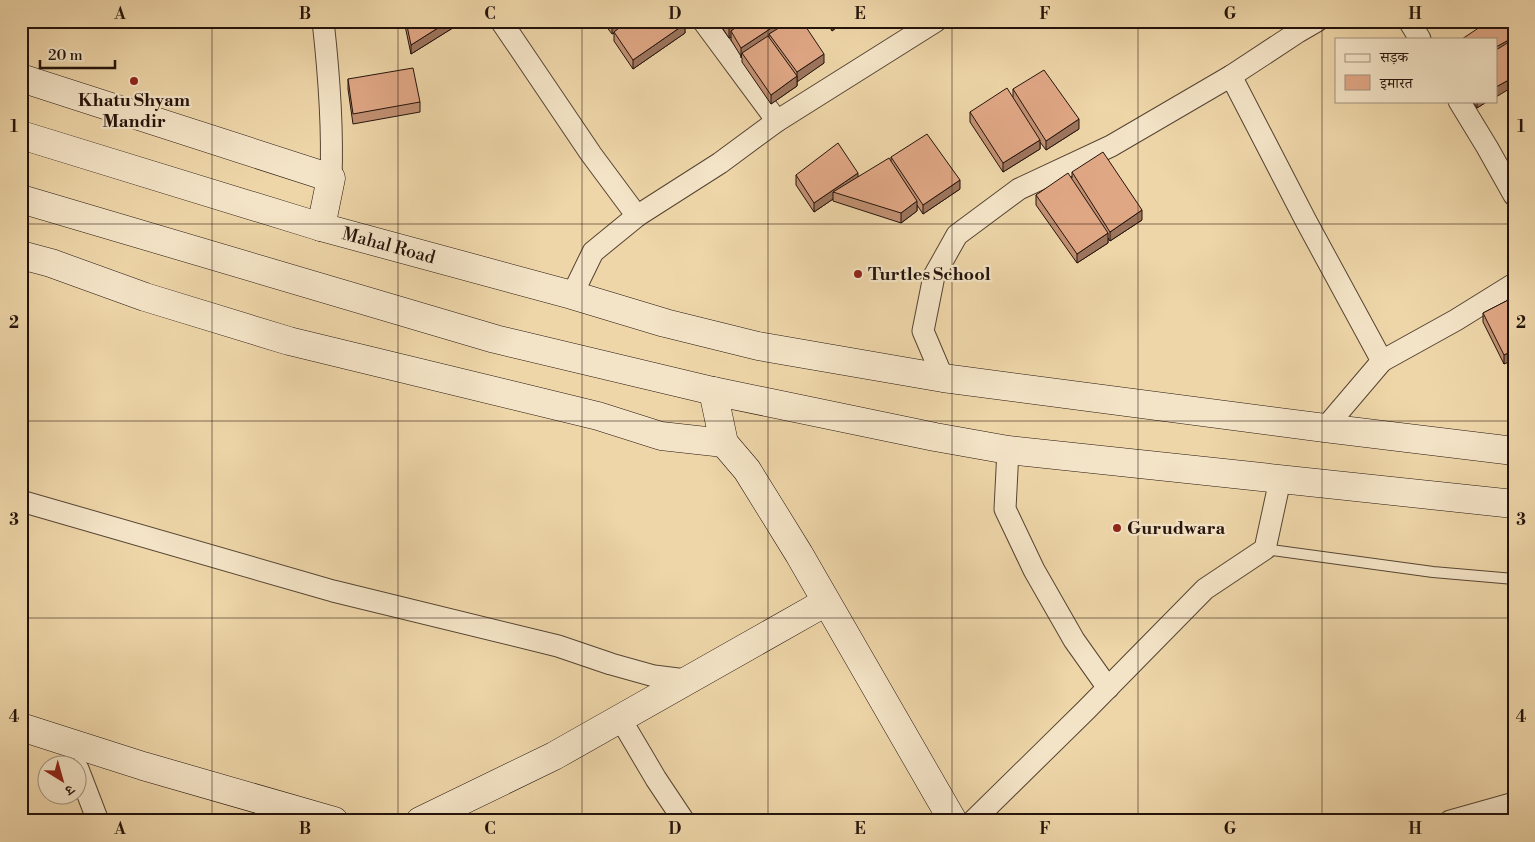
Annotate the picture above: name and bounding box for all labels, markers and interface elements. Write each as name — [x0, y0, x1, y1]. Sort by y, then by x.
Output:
text: A — [113, 4, 126, 24]
text: B — [299, 4, 311, 24]
text: C — [484, 4, 496, 24]
text: D — [669, 4, 682, 24]
text: E — [854, 4, 866, 24]
text: F — [1039, 4, 1051, 24]
text: G — [1224, 4, 1237, 24]
text: H — [1408, 4, 1422, 24]
scale bar — [40, 38, 115, 70]
legend — [1335, 38, 1498, 102]
text: 20 m — [48, 46, 83, 65]
text: सड़क — [1379, 48, 1409, 67]
text: इमारत — [1379, 74, 1414, 93]
marker: Khatu Shyam Mandir — [128, 75, 140, 87]
place label: Khatu Shyam Mandir — [78, 89, 191, 133]
text: 1 — [10, 117, 18, 137]
text: 1 — [1517, 117, 1525, 137]
street label: Mahal Road — [339, 222, 439, 270]
place label: Turtles School — [868, 263, 991, 286]
marker: Turtles School — [852, 268, 864, 280]
text: 2 — [9, 313, 19, 333]
text: 2 — [1516, 313, 1526, 333]
text: 3 — [9, 510, 19, 530]
text: 3 — [1516, 510, 1526, 530]
place label: Gurudwara — [1127, 517, 1225, 540]
marker: Gurudwara — [1111, 522, 1123, 534]
text: 4 — [9, 707, 20, 727]
text: 4 — [1516, 707, 1527, 727]
north arrow — [38, 754, 88, 804]
text: उ — [60, 780, 78, 799]
text: A — [113, 819, 126, 839]
text: B — [299, 819, 311, 839]
text: C — [484, 819, 496, 839]
text: D — [669, 819, 682, 839]
text: E — [854, 819, 866, 839]
text: F — [1039, 819, 1051, 839]
text: G — [1224, 819, 1237, 839]
text: H — [1408, 819, 1422, 839]

